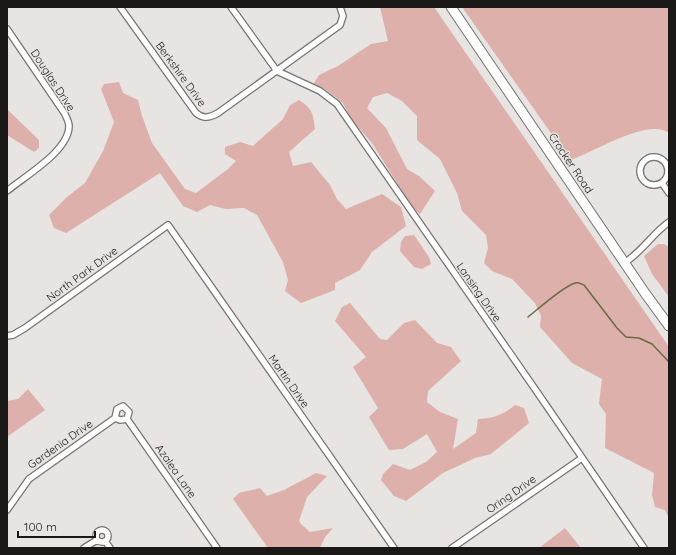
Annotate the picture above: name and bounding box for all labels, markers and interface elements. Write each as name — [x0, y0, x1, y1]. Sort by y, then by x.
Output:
street label: Berkshire Drive — [153, 39, 209, 109]
street label: Douglas Drive — [28, 46, 78, 114]
street label: Crocker Road — [546, 130, 596, 196]
street label: North Park Drive — [44, 243, 120, 305]
street label: Lansing Drive — [453, 260, 505, 324]
street label: Martin Drive — [266, 352, 312, 410]
street label: Gardenia Drive — [25, 416, 95, 472]
street label: Azalea Lane — [152, 441, 200, 501]
street label: Oring Drive — [483, 472, 539, 516]
scale bar — [18, 513, 95, 539]
text: 100 m — [24, 519, 57, 534]

